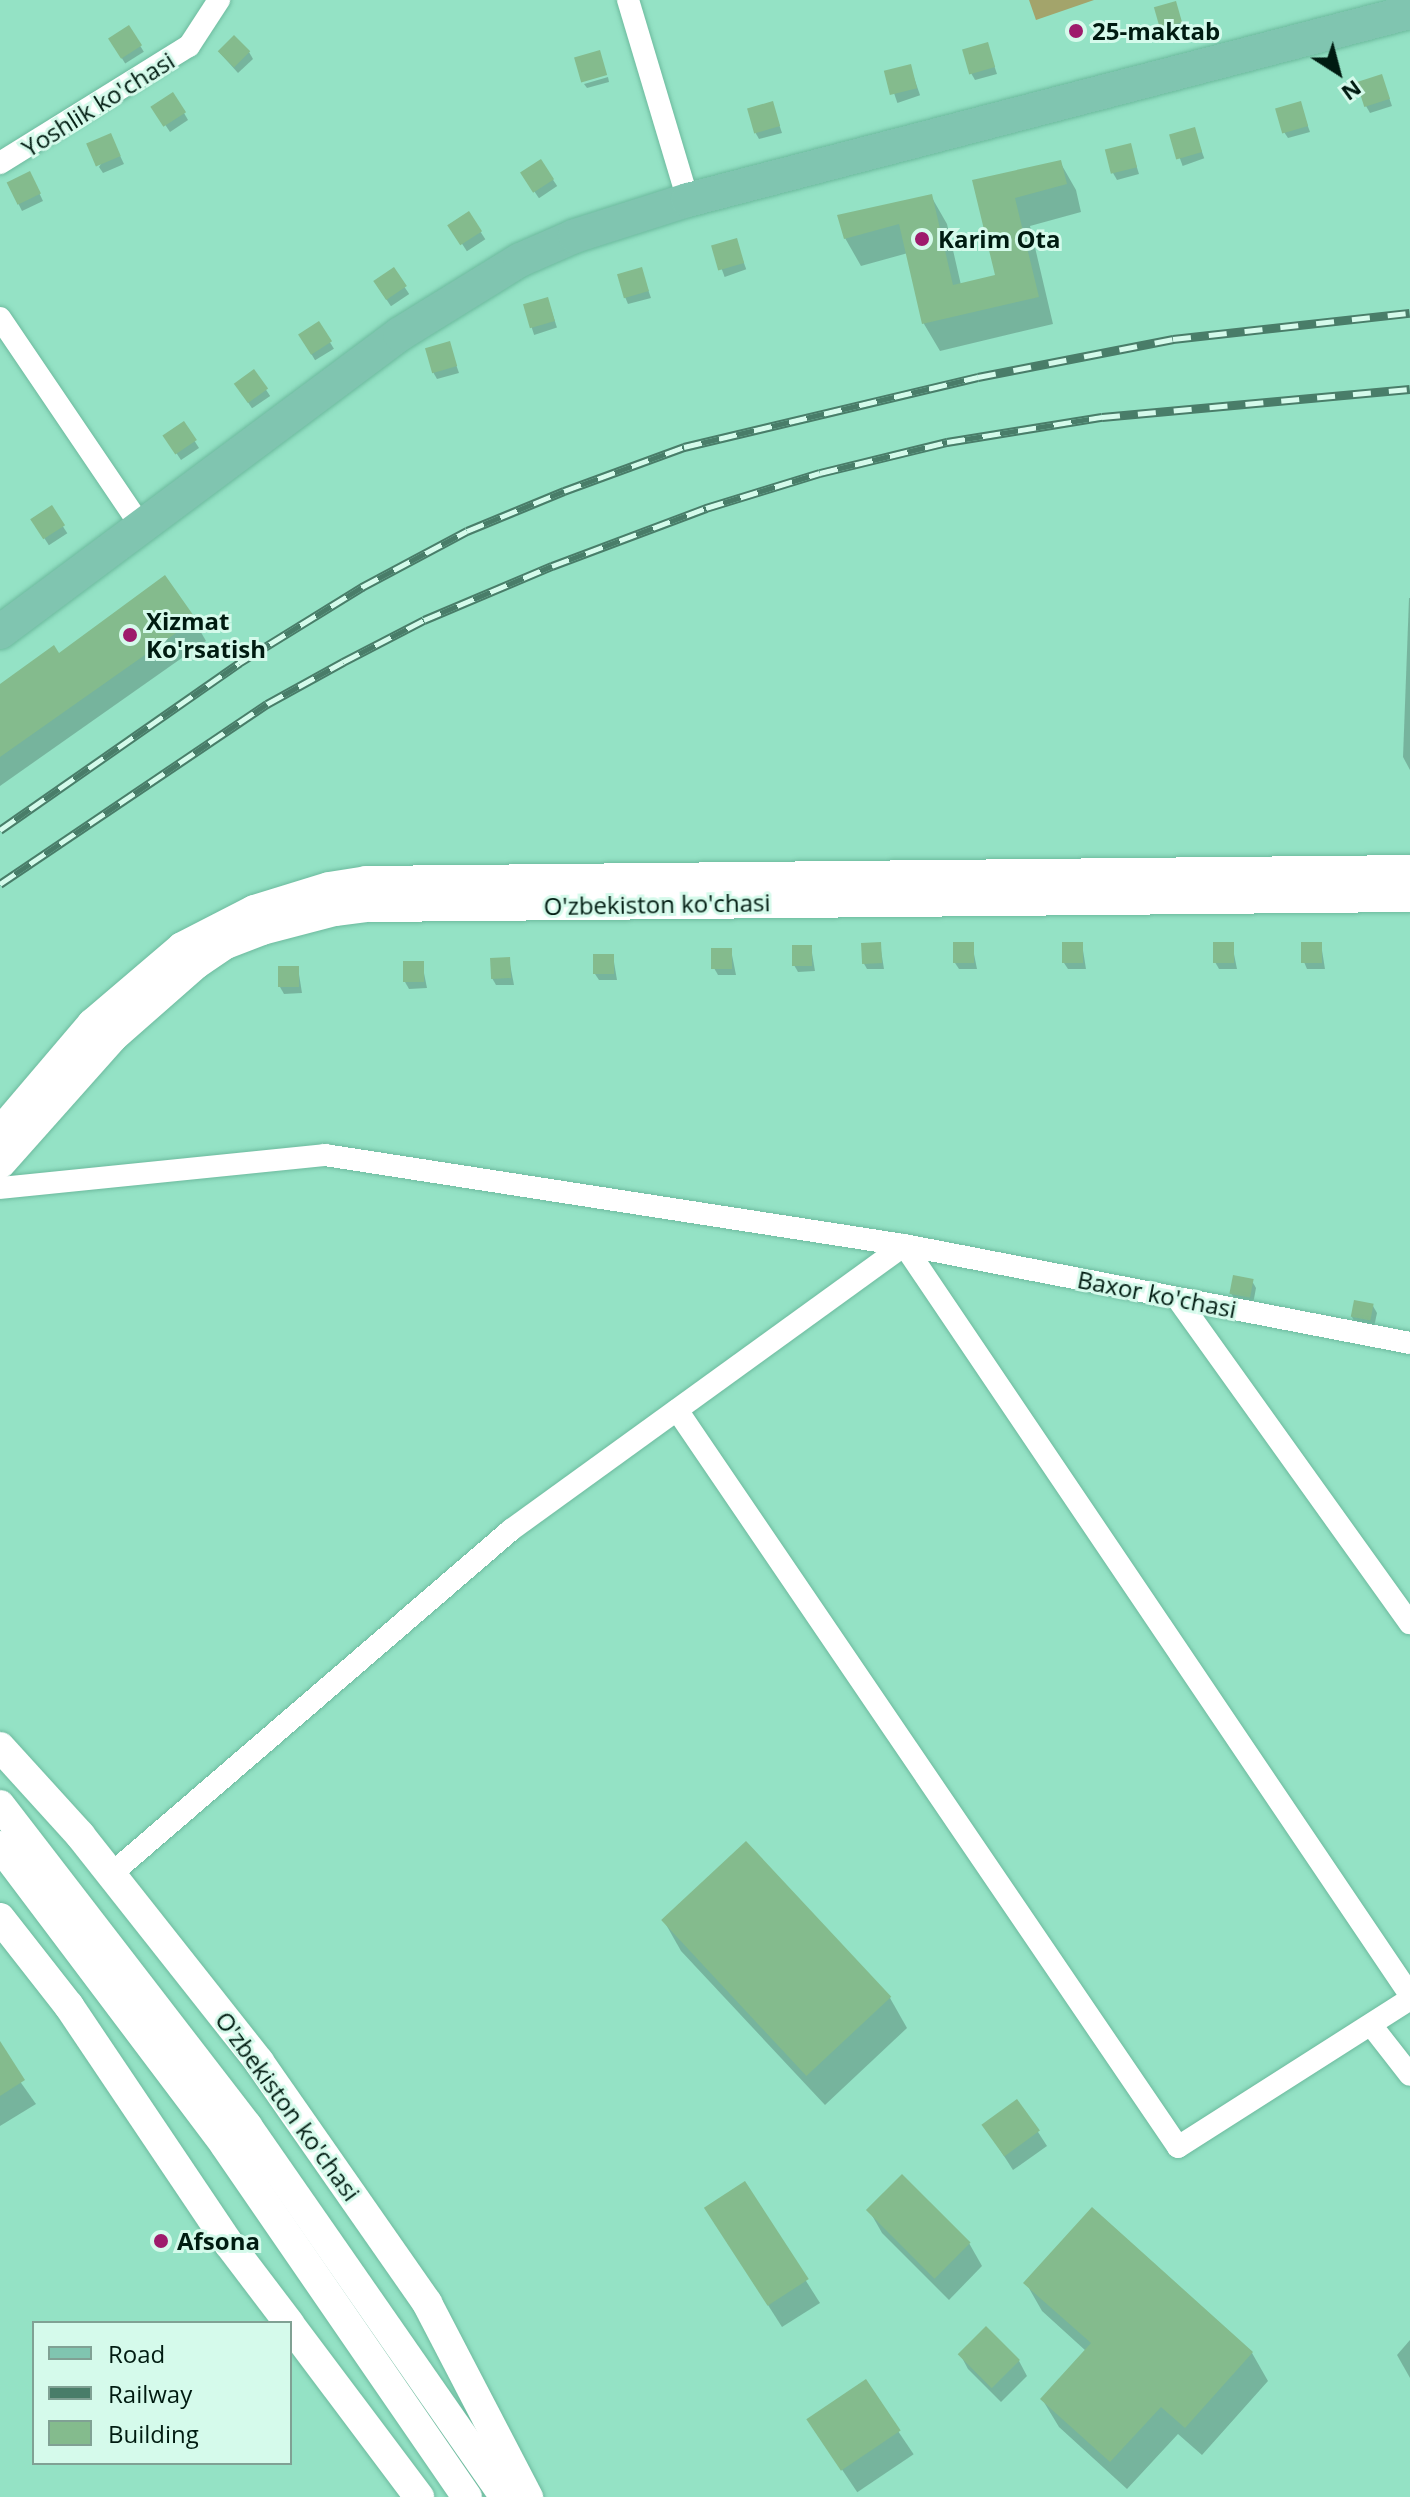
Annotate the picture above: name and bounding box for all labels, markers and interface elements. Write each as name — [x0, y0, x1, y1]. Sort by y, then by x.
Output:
place label: 25-maktab — [1092, 17, 1220, 45]
marker: 25-maktab — [1067, 22, 1085, 40]
north arrow — [1298, 32, 1378, 112]
street label: Yoshlik ko'chasi — [16, 46, 180, 162]
text: N — [1336, 74, 1368, 109]
place label: Karim Ota — [938, 225, 1060, 253]
marker: Karim Ota — [913, 230, 931, 248]
place label: Xizmat Ko'rsatish — [146, 607, 266, 663]
marker: Xizmat Ko'rsatish — [121, 626, 139, 644]
street label: O'zbekiston ko'chasi — [543, 888, 771, 920]
street label: Baxor ko'chasi — [1075, 1264, 1239, 1324]
street label: O'zbekiston ko'chasi — [210, 2006, 366, 2206]
place label: Afsona — [177, 2227, 260, 2255]
marker: Afsona — [152, 2232, 170, 2250]
legend — [32, 2321, 292, 2465]
text: Road — [108, 2337, 165, 2370]
text: Railway — [108, 2377, 192, 2410]
text: Building — [108, 2417, 199, 2450]

